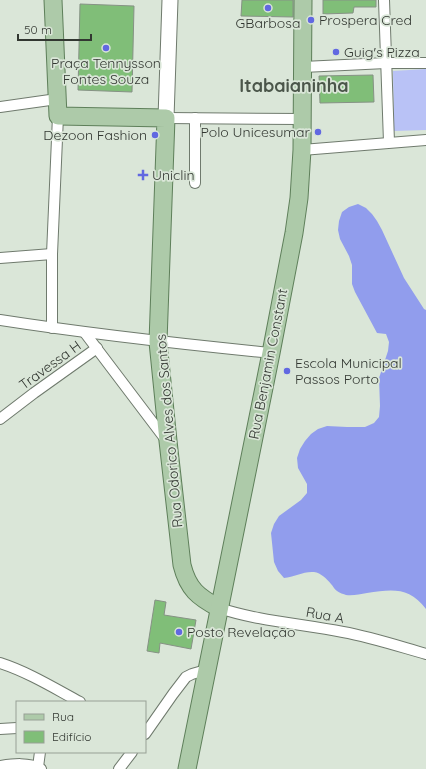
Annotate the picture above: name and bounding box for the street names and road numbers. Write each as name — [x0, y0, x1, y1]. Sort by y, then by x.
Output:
street label: Rua Benjamin Constant — [245, 287, 291, 441]
street label: Rua Odorico Alves dos Santos — [152, 333, 186, 529]
street label: Travessa H — [16, 337, 84, 393]
street label: Rua A — [304, 603, 346, 627]

